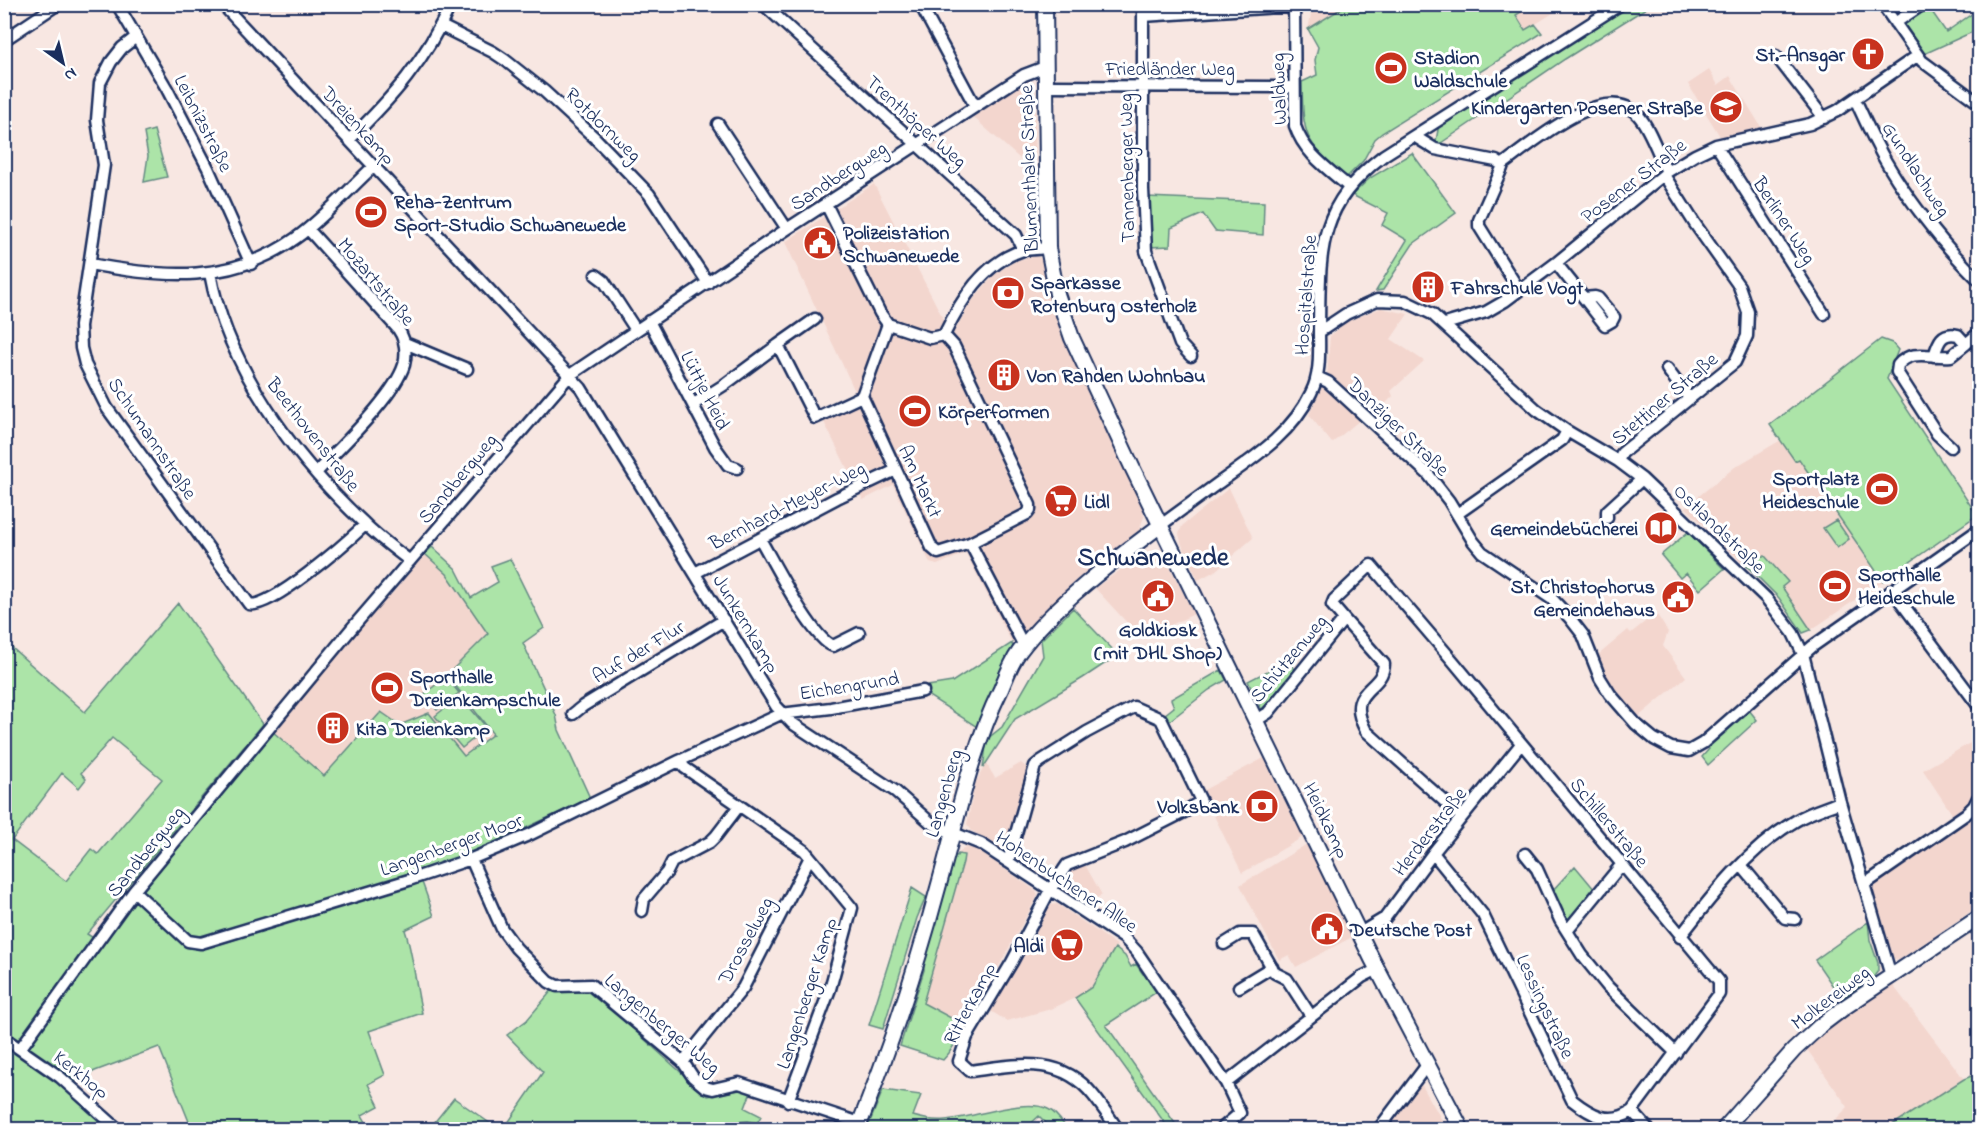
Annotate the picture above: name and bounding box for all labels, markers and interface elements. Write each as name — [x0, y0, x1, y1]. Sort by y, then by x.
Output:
north arrow — [33, 33, 93, 93]
church icon: St.-Ansgar — [1850, 36, 1886, 72]
place label: St.-Ansgar — [1756, 42, 1846, 72]
place label: Stadion Waldschule — [1414, 45, 1508, 97]
sports icon: Stadion Waldschule — [1373, 50, 1409, 86]
street label: Waldweg — [1265, 52, 1297, 125]
street label: Friedländer Weg — [1104, 56, 1235, 86]
text: N — [59, 61, 81, 87]
street label: Trenthöper Weg — [858, 69, 972, 177]
street label: Leibnizstraße — [165, 70, 239, 178]
street label: Dreienkamp — [312, 80, 401, 173]
street label: Rotdornweg — [557, 82, 647, 171]
street label: Blumenthaler Straße — [1013, 84, 1048, 254]
school or university icon: Kindergarten Posener Straße — [1708, 89, 1744, 125]
street label: Tannenberger Weg — [1113, 93, 1145, 243]
place label: Kindergarten Posener Straße — [1471, 95, 1704, 125]
street label: Gundlachweg — [1872, 117, 1957, 224]
street label: Posener Straße — [1575, 133, 1694, 231]
street label: Sandbergweg — [785, 135, 894, 220]
street label: Berliner Weg — [1742, 171, 1822, 271]
place label: Reha-Zentrum Sport-Studio Schwanewede — [394, 189, 627, 241]
sports icon: Reha-Zentrum Sport-Studio Schwanewede — [353, 194, 389, 230]
place label: Polizeistation Schwanewede — [843, 220, 960, 272]
public building icon: Polizeistation Schwanewede — [802, 225, 838, 261]
street label: Mozartstraße — [329, 232, 421, 333]
street label: Hospitalstraße — [1289, 234, 1326, 356]
building icon: Fahrschule Vogt — [1410, 269, 1446, 305]
place label: Sparkasse Rotenburg Osterholz — [1031, 270, 1197, 323]
bank icon: Sparkasse Rotenburg Osterholz — [990, 275, 1026, 311]
place label: Fahrschule Vogt — [1450, 275, 1584, 305]
street label: Lüttje Heid — [671, 346, 736, 436]
street label: Stettiner Straße — [1606, 347, 1725, 453]
building icon: Von Rahden Wohnbau — [986, 357, 1022, 393]
place label: Von Rahden Wohnbau — [1026, 363, 1205, 392]
street label: Beethovenstraße — [257, 371, 366, 499]
street label: Danziger Straße — [1338, 371, 1455, 485]
street label: Schumannstraße — [99, 372, 203, 506]
sports icon: Körperformen — [897, 393, 933, 429]
place label: Körperformen — [938, 399, 1050, 428]
street label: Sandbergweg — [412, 428, 506, 532]
street label: Am Markt — [889, 441, 948, 524]
street label: Bernhard-Meyer-Weg — [704, 455, 872, 561]
place label: Sportplatz Heideschule — [1762, 466, 1860, 518]
sports icon: Sportplatz Heideschule — [1864, 471, 1900, 507]
street label: Ostlandstraße — [1666, 478, 1771, 581]
supermarket icon: Lidl — [1043, 483, 1079, 519]
place label: Lidl — [1084, 489, 1110, 518]
library icon: Gemeindebücherei — [1643, 510, 1679, 546]
place label: Gemeindebücherei — [1490, 516, 1638, 545]
district label: Schwanewede — [1077, 540, 1230, 578]
place label: Sporthalle Heideschule — [1858, 562, 1956, 614]
sports icon: Sporthalle Heideschule — [1817, 568, 1853, 604]
street label: Junkernkamp — [704, 569, 786, 679]
place label: St. Christophorus Gemeindehaus — [1511, 574, 1655, 626]
public building icon: Goldkiosk (mit DHL Shop) — [1140, 578, 1176, 614]
public building icon: St. Christophorus Gemeindehaus — [1660, 579, 1696, 615]
street label: Schützenweg — [1244, 609, 1336, 711]
street label: Auf der Flur — [588, 614, 692, 692]
place label: Goldkiosk (mit DHL Shop) — [1094, 617, 1222, 669]
place label: Sporthalle Dreienkampschule — [409, 664, 562, 716]
street label: Eichengrund — [797, 665, 902, 711]
sports icon: Sporthalle Dreienkampschule — [369, 670, 405, 706]
building icon: Kita Dreienkamp — [315, 710, 351, 746]
place label: Kita Dreienkamp — [356, 716, 490, 745]
street label: Langenberg — [919, 746, 973, 842]
street label: Schillerstraße — [1562, 772, 1655, 875]
street label: Heidkamp — [1294, 778, 1356, 864]
street label: Herderstraße — [1387, 782, 1475, 883]
bank icon: Volksbank — [1244, 788, 1280, 824]
place label: Volksbank — [1157, 794, 1240, 823]
street label: Sandbergweg — [101, 800, 194, 905]
street label: Langenberger Moor — [376, 807, 528, 887]
street label: Hohenbuchener Allee — [989, 825, 1143, 942]
street label: Drosselweg — [712, 892, 783, 991]
public building icon: Deutsche Post — [1309, 911, 1345, 947]
street label: Langenberger Kamp — [770, 914, 848, 1074]
place label: Deutsche Post — [1349, 917, 1472, 946]
supermarket icon: Aldi — [1049, 927, 1085, 963]
place label: Aldi — [1013, 933, 1044, 962]
street label: Lessingstraße — [1506, 950, 1581, 1065]
street label: Ritterkamp — [937, 958, 1005, 1050]
street label: Molkereiweg — [1786, 959, 1878, 1039]
street label: Langenberger Weg — [596, 967, 726, 1083]
street label: Kerkhop — [46, 1044, 115, 1108]

